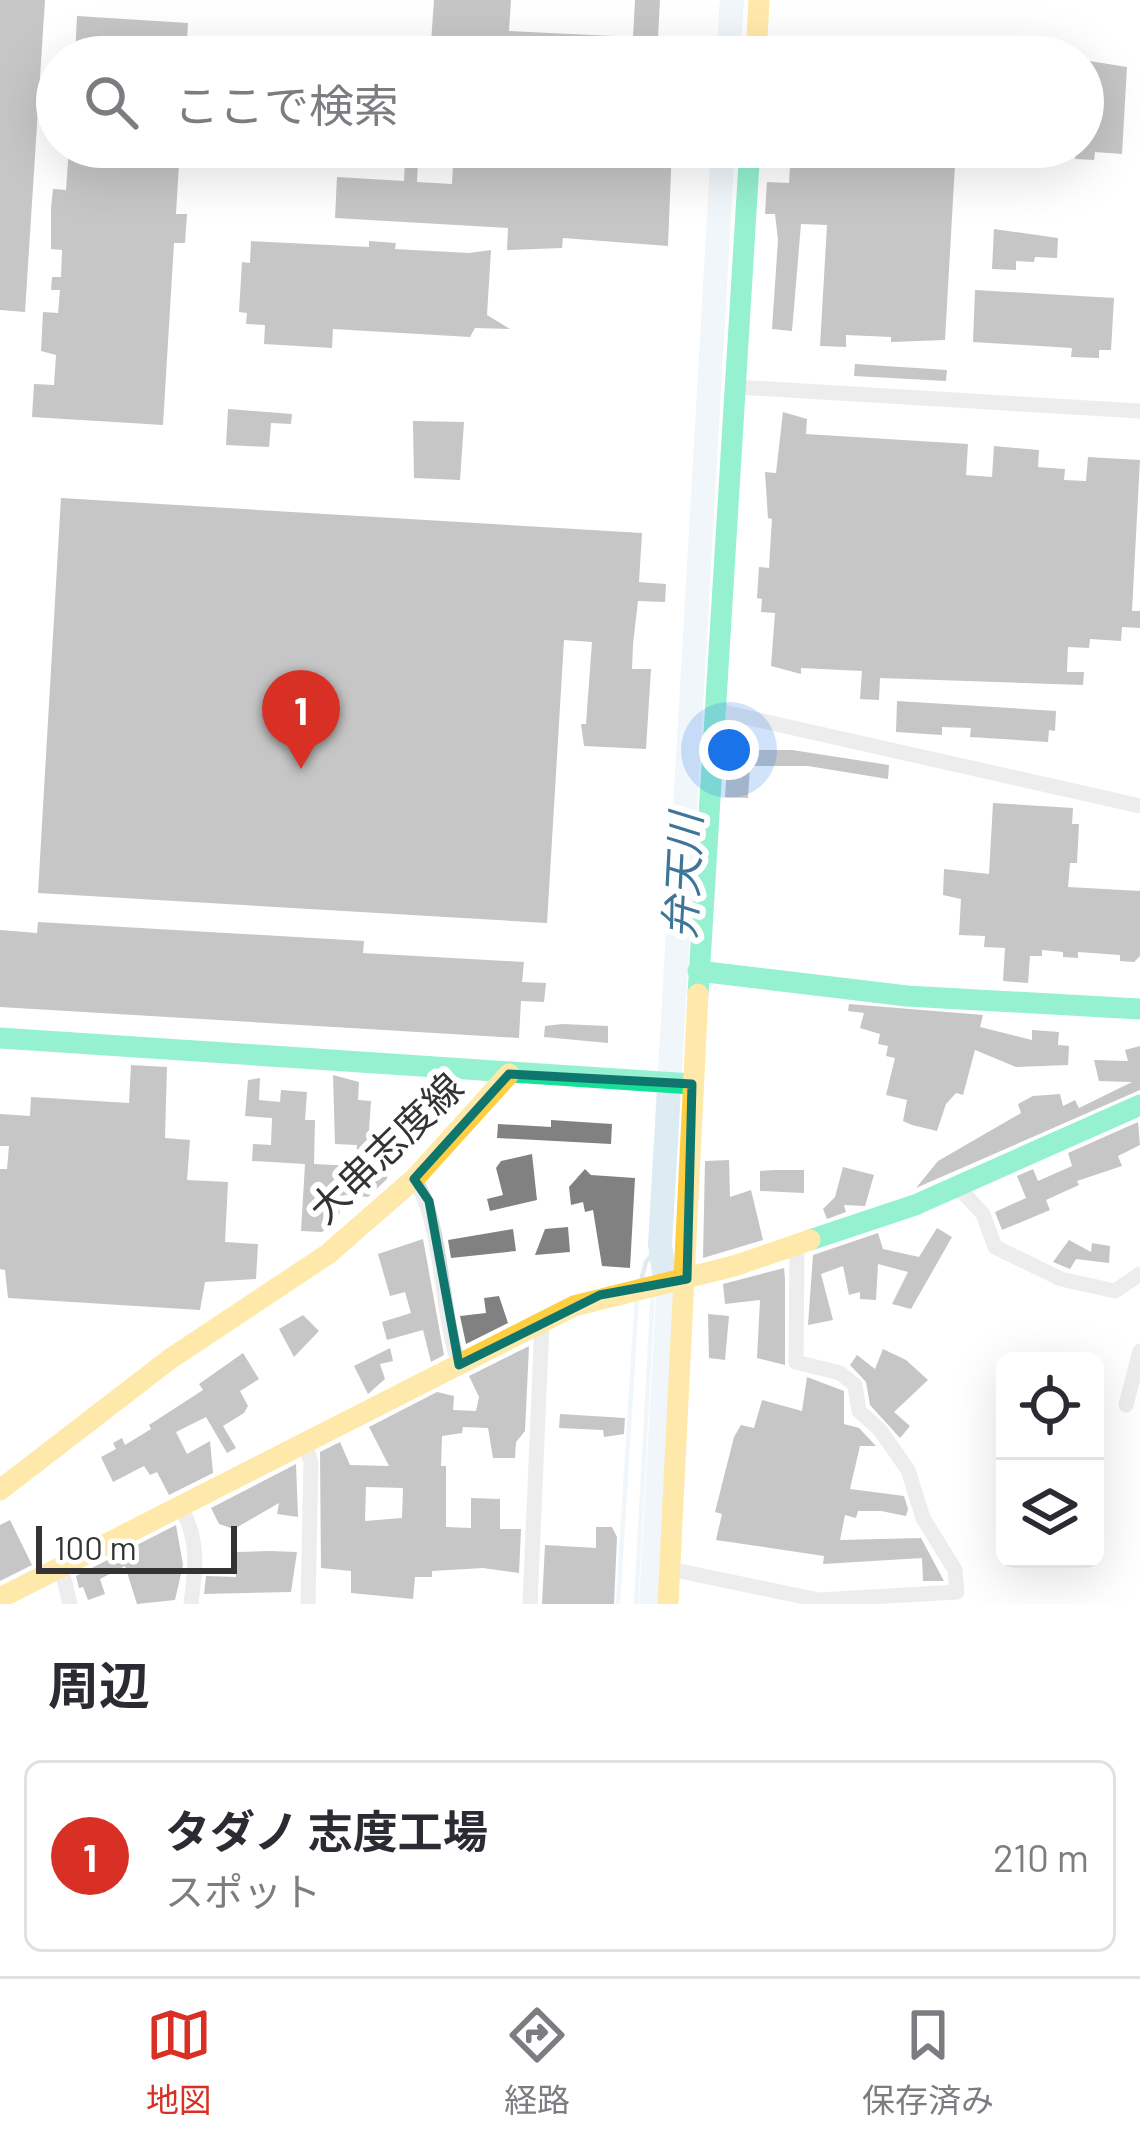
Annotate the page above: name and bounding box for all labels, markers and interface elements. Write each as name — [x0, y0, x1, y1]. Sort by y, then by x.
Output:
search box — [36, 36, 1104, 168]
icon: search — [78, 69, 144, 135]
text: ここで検索 — [174, 77, 399, 131]
pin: 1 — [262, 670, 340, 769]
your location — [699, 720, 759, 780]
water label: 弁天川 — [653, 808, 709, 940]
street label: 大串志度線 — [299, 1062, 471, 1232]
map controls — [996, 1352, 1104, 1568]
button: locate — [996, 1352, 1104, 1460]
button: layers — [996, 1460, 1104, 1568]
scale bar — [36, 1520, 237, 1573]
text: 100 m — [54, 1527, 137, 1567]
text: 周辺 — [48, 1653, 150, 1714]
text: タダノ 志度工場 — [165, 1803, 488, 1857]
text: 1 — [83, 1833, 97, 1880]
text: 210 m — [993, 1833, 1089, 1880]
text: スポット — [165, 1867, 321, 1914]
tab: 地図 — [146, 2002, 212, 2122]
tab: 経路 — [504, 2002, 570, 2122]
tab: 保存済み — [862, 2002, 994, 2122]

